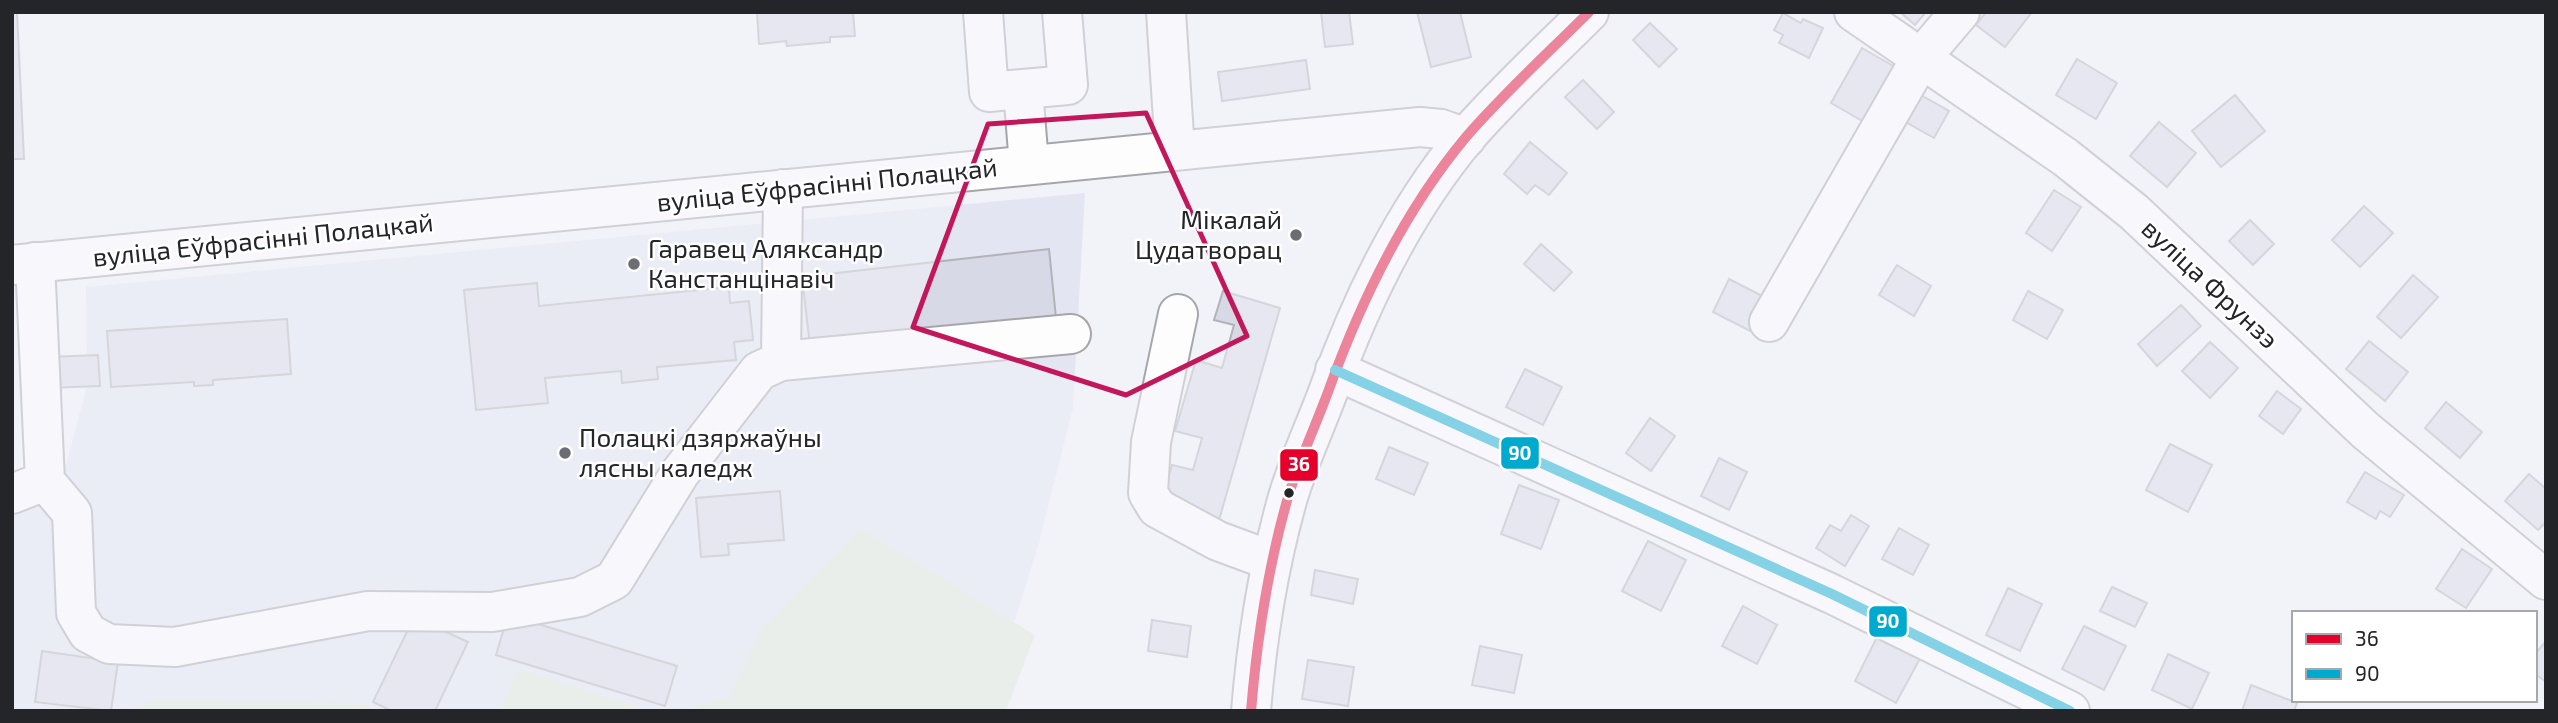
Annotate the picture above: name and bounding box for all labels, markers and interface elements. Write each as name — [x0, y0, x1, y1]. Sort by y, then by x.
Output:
street label: вуліца Еўфрасінні Полацкай — [655, 150, 999, 218]
place label: Мікалай Цудатворац — [1135, 203, 1282, 265]
street label: вуліца Еўфрасінні Полацкай — [91, 205, 435, 273]
street label: вуліца Фрунзэ — [2136, 212, 2286, 355]
marker: Мікалай Цудатворац — [1288, 227, 1304, 243]
place label: Гаравец Аляксандр Канстанцінавіч — [648, 232, 883, 293]
marker: Гаравец Аляксандр Канстанцінавіч — [626, 256, 642, 272]
place label: Полацкі дзяржаўны лясны каледж — [579, 421, 822, 482]
line badge: 90 — [1500, 436, 1540, 470]
text: 90 — [1508, 441, 1532, 464]
marker: Полацкі дзяржаўны лясны каледж — [557, 445, 573, 461]
line badge: 36 — [1279, 448, 1319, 482]
text: 36 — [1288, 452, 1310, 475]
unlabelled marker — [1282, 486, 1296, 500]
line badge: 90 — [1868, 605, 1908, 638]
text: 90 — [1876, 609, 1900, 632]
legend — [2292, 611, 2537, 702]
text: 36 — [2355, 625, 2379, 650]
text: 90 — [2355, 660, 2380, 685]

